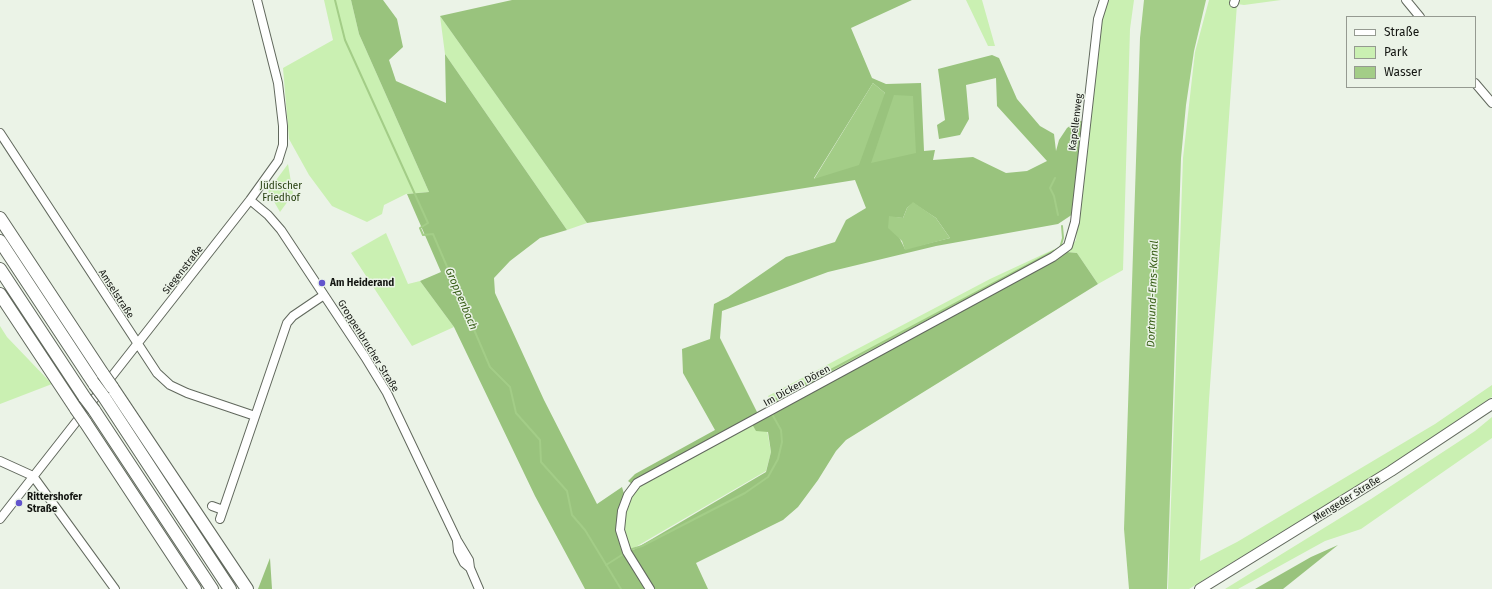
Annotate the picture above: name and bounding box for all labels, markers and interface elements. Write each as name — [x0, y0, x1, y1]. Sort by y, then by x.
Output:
legend — [1346, 16, 1476, 88]
text: Straße — [1384, 25, 1419, 39]
text: Park — [1384, 45, 1408, 59]
text: Wasser — [1384, 65, 1422, 79]
street label: Kapellenweg — [1067, 93, 1085, 151]
park label: Jüdischer Friedhof — [260, 180, 302, 204]
water label: Dortmund-Ems-Kanal — [1145, 240, 1161, 348]
street label: Siegenstraße — [160, 243, 206, 297]
water label: Groppenbach — [442, 266, 480, 332]
street label: Amselstraße — [96, 267, 136, 321]
place label: Am Heiderand — [330, 277, 394, 289]
marker: Am Heiderand — [317, 278, 327, 288]
street label: Groppenbrucher Straße — [335, 298, 401, 394]
street label: Im Dicken Dören — [762, 363, 832, 409]
street label: Mengeder Straße — [1311, 474, 1383, 524]
place label: Rittershofer Straße — [27, 491, 82, 514]
marker: Rittershofer Straße — [14, 498, 24, 508]

